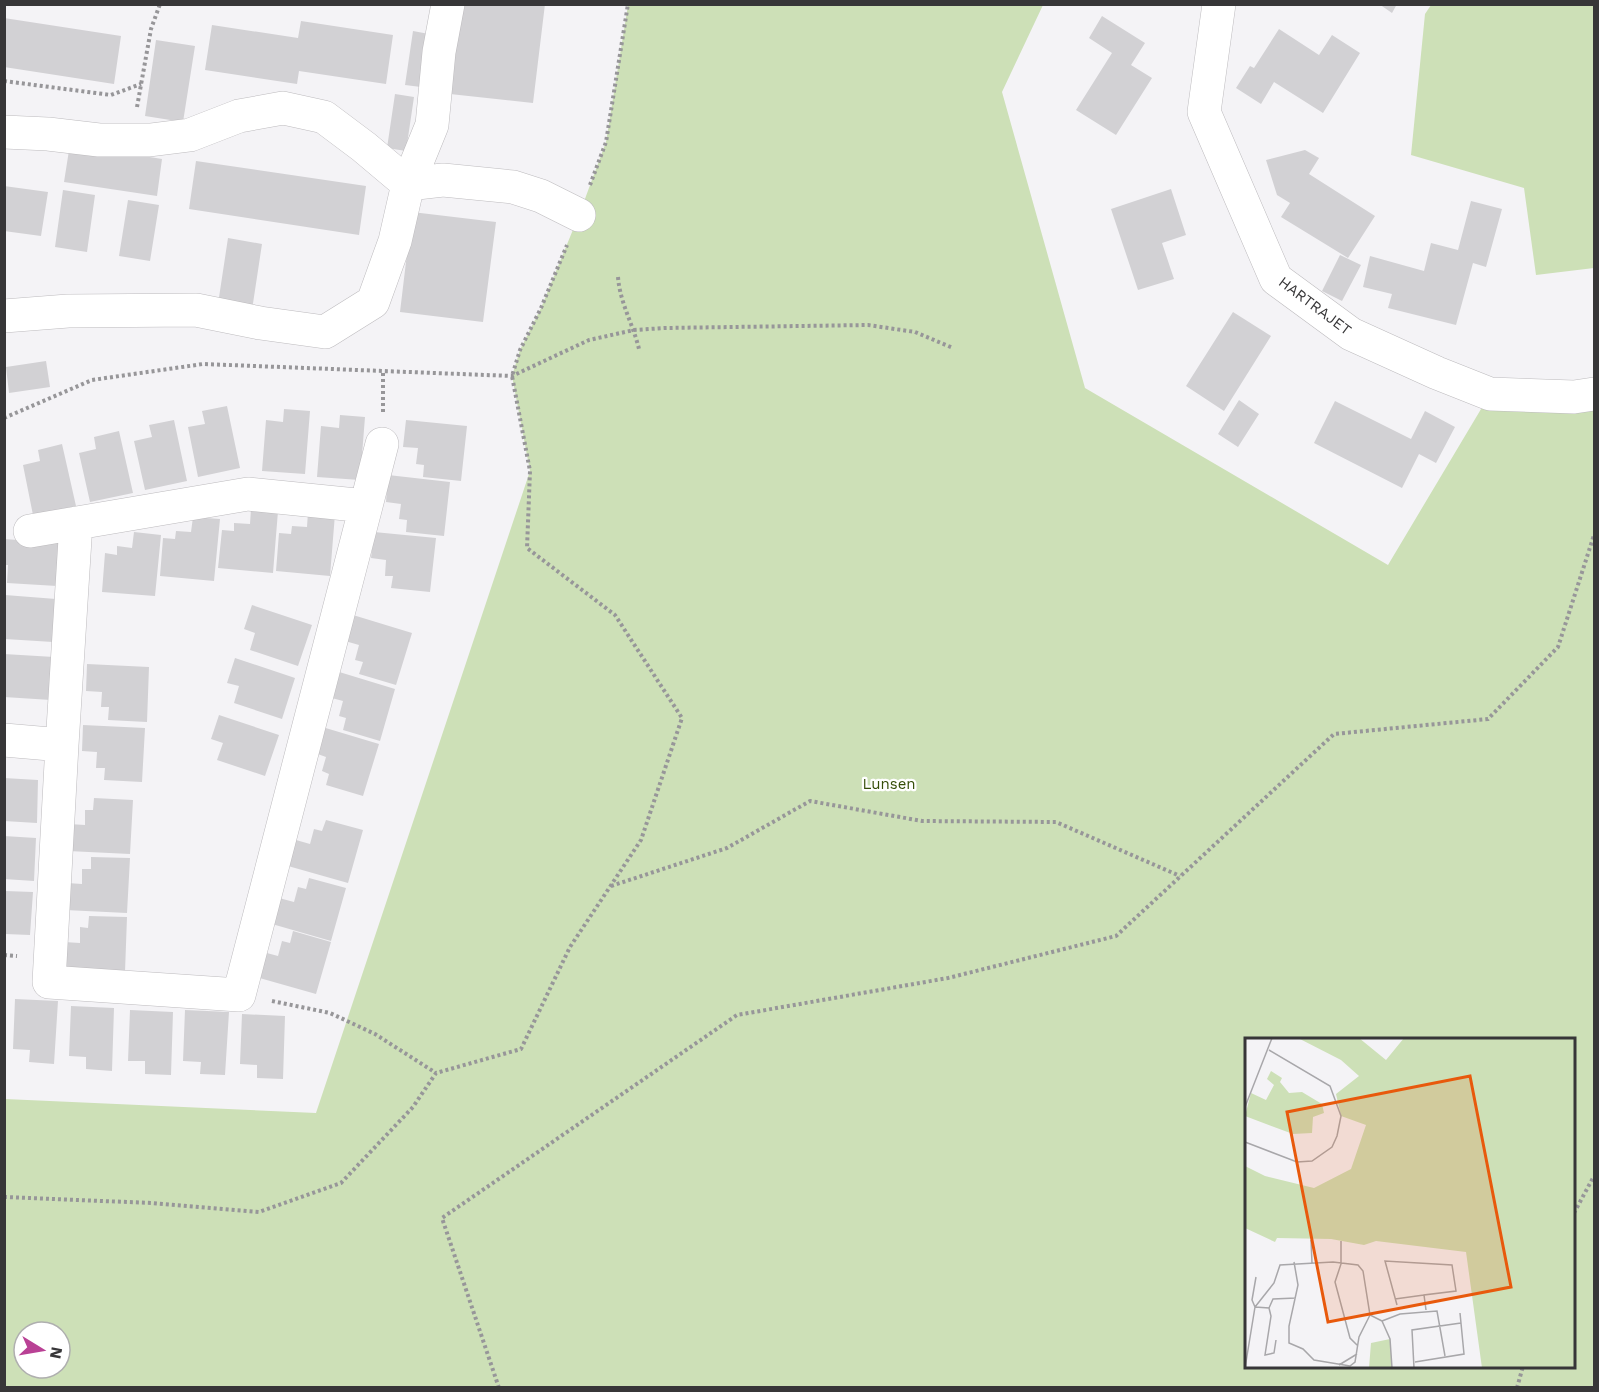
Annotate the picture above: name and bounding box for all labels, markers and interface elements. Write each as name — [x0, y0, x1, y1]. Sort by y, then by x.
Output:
street label: HARTRAJET — [1275, 273, 1355, 339]
park label: Lunsen — [862, 775, 916, 793]
inset map — [1245, 1038, 1575, 1368]
north arrow — [12, 1320, 72, 1380]
text: N — [46, 1345, 67, 1360]

